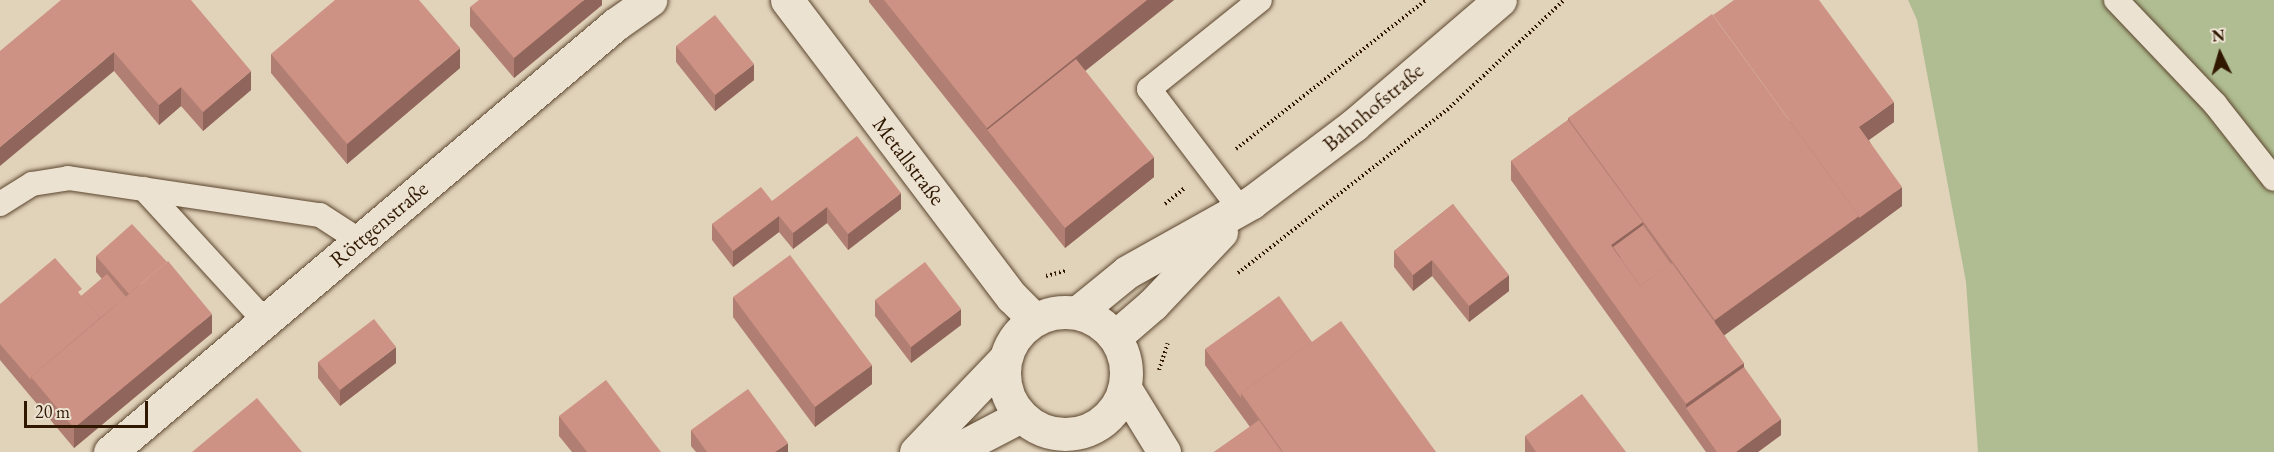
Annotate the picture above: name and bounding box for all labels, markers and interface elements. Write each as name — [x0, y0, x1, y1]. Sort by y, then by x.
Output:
north arrow — [2190, 24, 2250, 84]
text: N — [2211, 25, 2226, 47]
street label: Bahnhofstraße — [1317, 57, 1429, 157]
street label: Metallstraße — [867, 112, 951, 210]
street label: Röttgenstraße — [325, 175, 433, 273]
scale bar — [27, 389, 152, 427]
text: 20 m — [35, 400, 70, 423]

